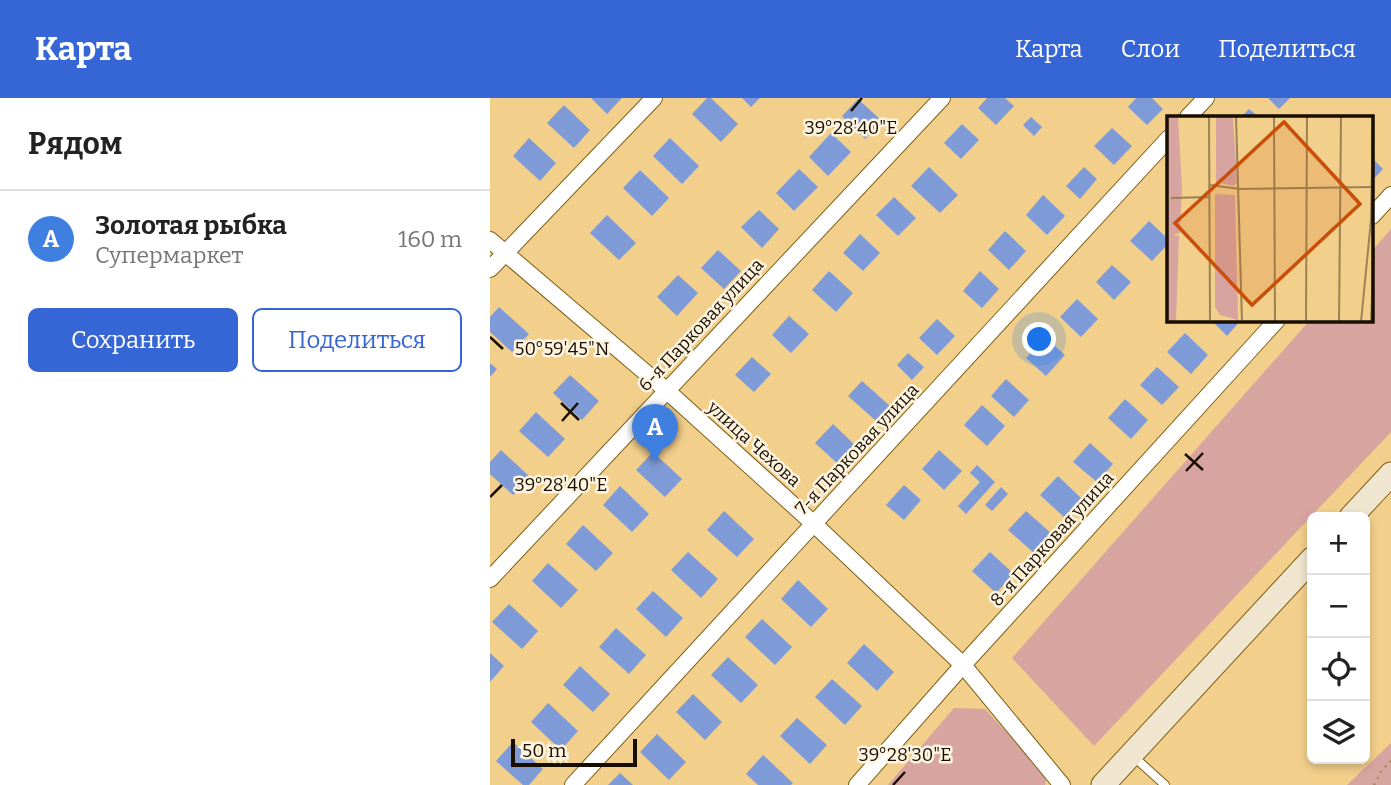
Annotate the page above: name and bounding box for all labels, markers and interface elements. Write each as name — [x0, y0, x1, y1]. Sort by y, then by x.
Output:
text: Карта — [35, 29, 132, 69]
text: Карта — [1015, 35, 1083, 63]
text: Слои — [1121, 35, 1180, 63]
text: Поделиться — [1218, 35, 1356, 63]
inset map — [1167, 116, 1374, 322]
text: 39°28'40"E — [804, 117, 898, 139]
text: Рядом — [28, 126, 122, 162]
text: Золотая рыбка — [95, 210, 287, 241]
text: A — [43, 225, 59, 253]
text: 160 m — [398, 225, 462, 253]
text: Супермаркет — [95, 241, 243, 269]
street label: 6-я Парковая улица — [634, 254, 768, 396]
button: Сохранить — [28, 308, 238, 372]
button: Поделиться — [252, 308, 462, 372]
your location — [1022, 322, 1056, 356]
text: 50°59'45"N — [515, 338, 609, 360]
street label: 7-я Парковая улица — [791, 379, 924, 519]
street label: улица Чехова — [702, 396, 805, 492]
pin: A — [632, 404, 678, 462]
street label: 8-я Парковая улица — [986, 467, 1118, 611]
text: 39°28'40"E — [514, 474, 608, 496]
map controls — [1307, 512, 1370, 764]
button: + — [1307, 512, 1370, 575]
button: − — [1307, 575, 1370, 638]
button: locate — [1307, 638, 1370, 701]
button: layers — [1307, 701, 1370, 764]
scale bar — [511, 736, 637, 768]
text: 50 m — [522, 739, 566, 762]
text: 39°28'30"E — [859, 744, 951, 766]

